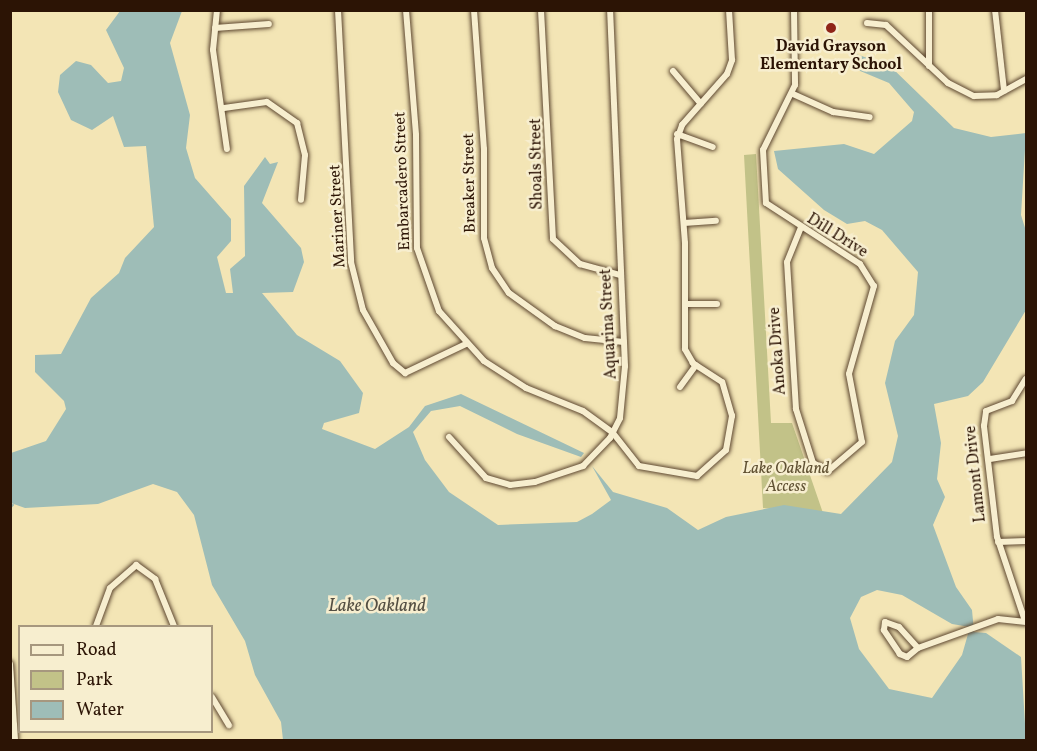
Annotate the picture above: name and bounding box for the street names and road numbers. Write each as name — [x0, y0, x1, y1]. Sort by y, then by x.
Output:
street label: Embarcadero Street — [391, 111, 415, 251]
street label: Shoals Street — [527, 118, 547, 210]
street label: Breaker Street — [460, 133, 480, 233]
street label: Mariner Street — [326, 164, 350, 268]
street label: Dill Drive — [803, 210, 871, 262]
street label: Aquarina Street — [597, 268, 621, 380]
street label: Anoka Drive — [765, 306, 791, 396]
street label: Lamont Drive — [961, 425, 991, 523]

